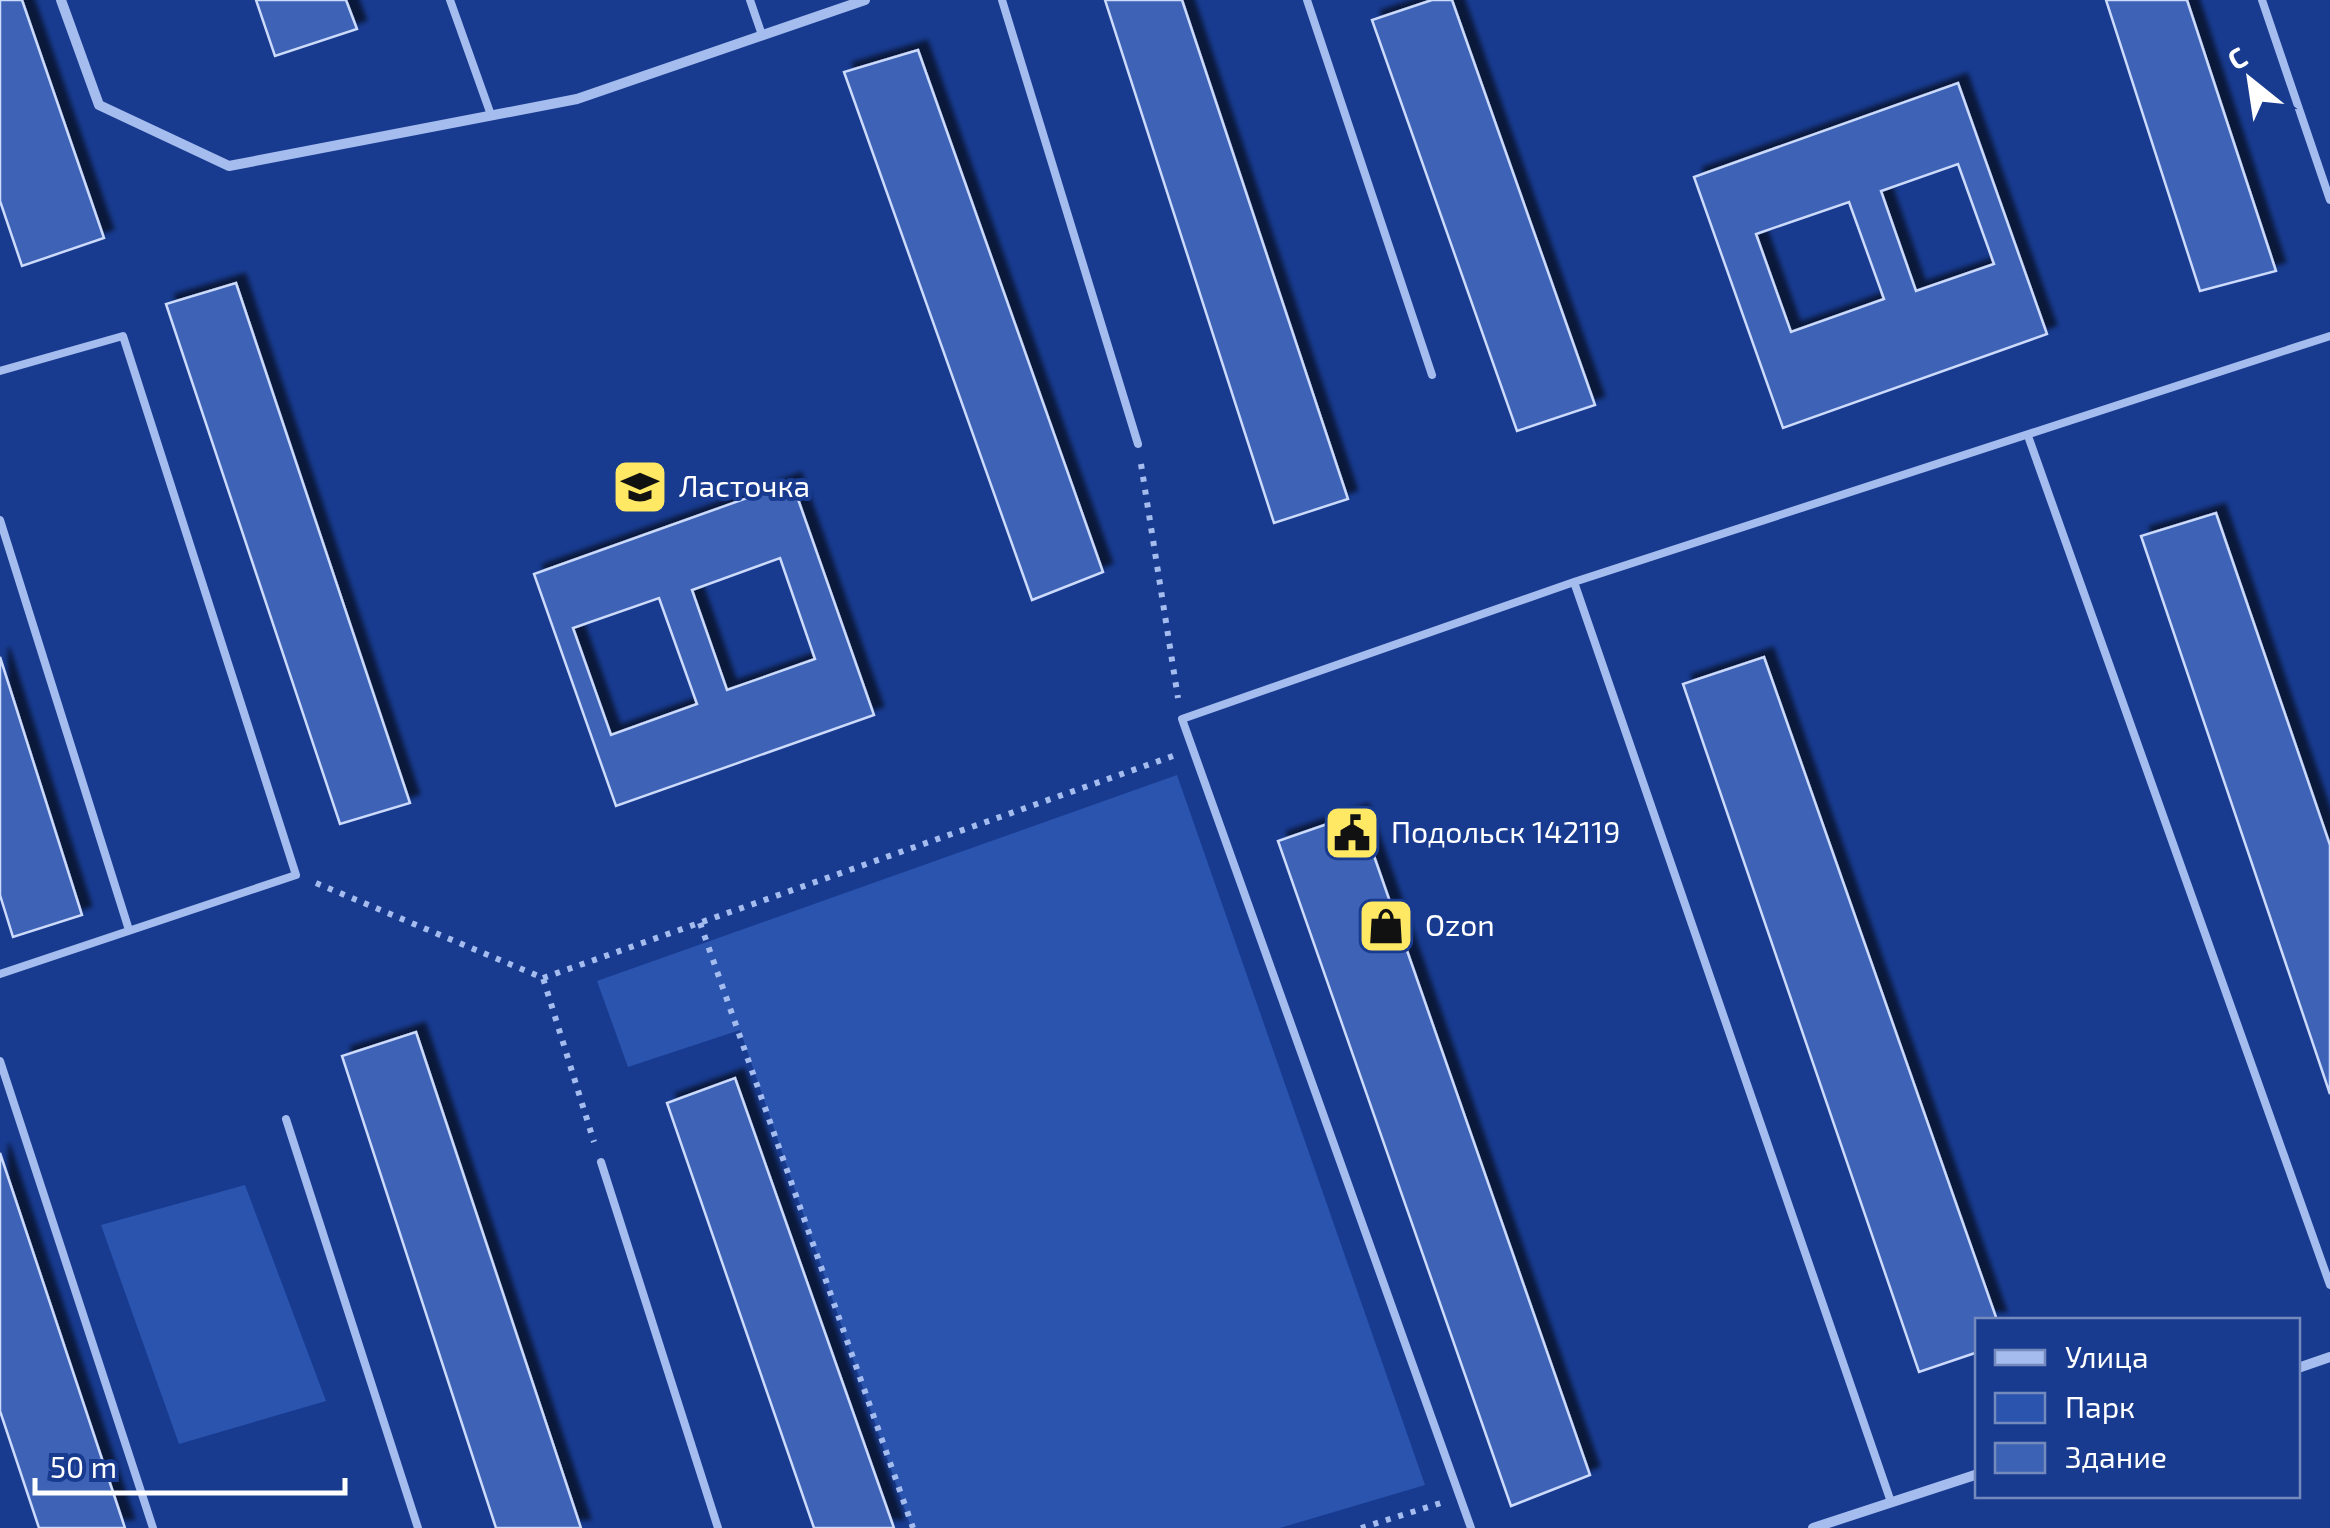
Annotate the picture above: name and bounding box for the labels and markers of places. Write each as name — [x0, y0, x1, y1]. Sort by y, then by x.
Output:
school or university icon: Ласточка — [610, 457, 670, 517]
place label: Ласточка — [679, 467, 810, 503]
public building icon: Подольск 142119 — [1322, 803, 1382, 863]
place label: Подольск 142119 — [1391, 813, 1620, 849]
shop icon: Ozon — [1356, 896, 1416, 956]
place label: Ozon — [1425, 906, 1495, 942]

